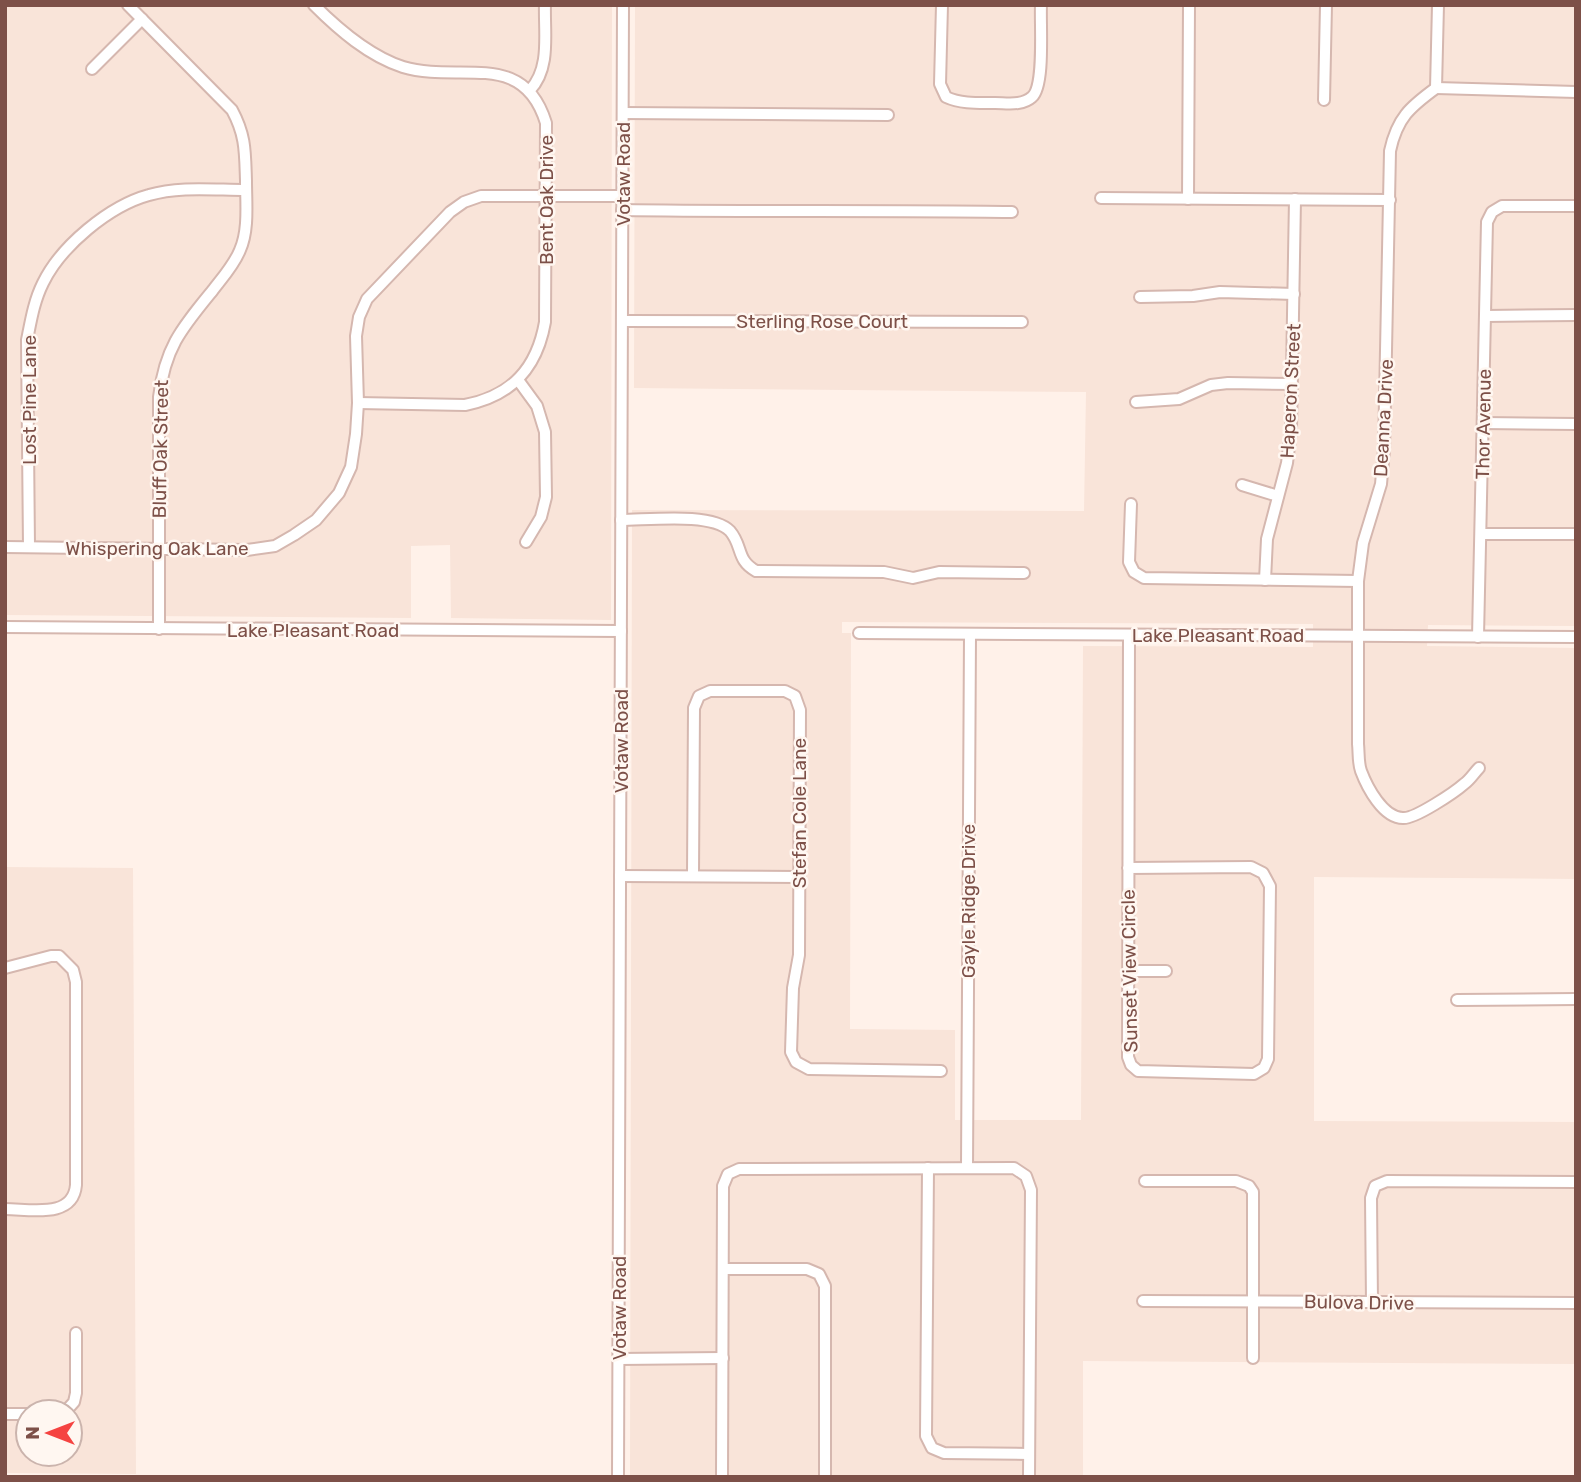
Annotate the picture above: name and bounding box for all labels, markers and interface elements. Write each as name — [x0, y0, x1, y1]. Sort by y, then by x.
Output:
street label: Votaw Road — [612, 122, 635, 226]
street label: Bent Oak Drive — [535, 135, 558, 265]
street label: Sterling Rose Court — [736, 310, 908, 333]
street label: Haperon Street — [1275, 322, 1306, 459]
street label: Lost Pine Lane — [18, 335, 41, 465]
street label: Deanna Drive — [1369, 358, 1398, 478]
street label: Thor Avenue — [1471, 369, 1496, 479]
street label: Bluff Oak Street — [148, 379, 173, 519]
street label: Whispering Oak Lane — [65, 537, 249, 560]
street label: Lake Pleasant Road — [227, 619, 399, 642]
street label: Lake Pleasant Road — [1132, 624, 1304, 647]
street label: Votaw Road — [610, 689, 633, 793]
street label: Stefan Cole Lane — [788, 738, 811, 888]
street label: Gayle Ridge Drive — [957, 824, 980, 978]
street label: Sunset View Circle — [1117, 889, 1142, 1053]
street label: Votaw Road — [608, 1256, 631, 1360]
street label: Bulova Drive — [1304, 1290, 1414, 1315]
north arrow — [14, 1398, 84, 1468]
text: N — [21, 1426, 44, 1440]

